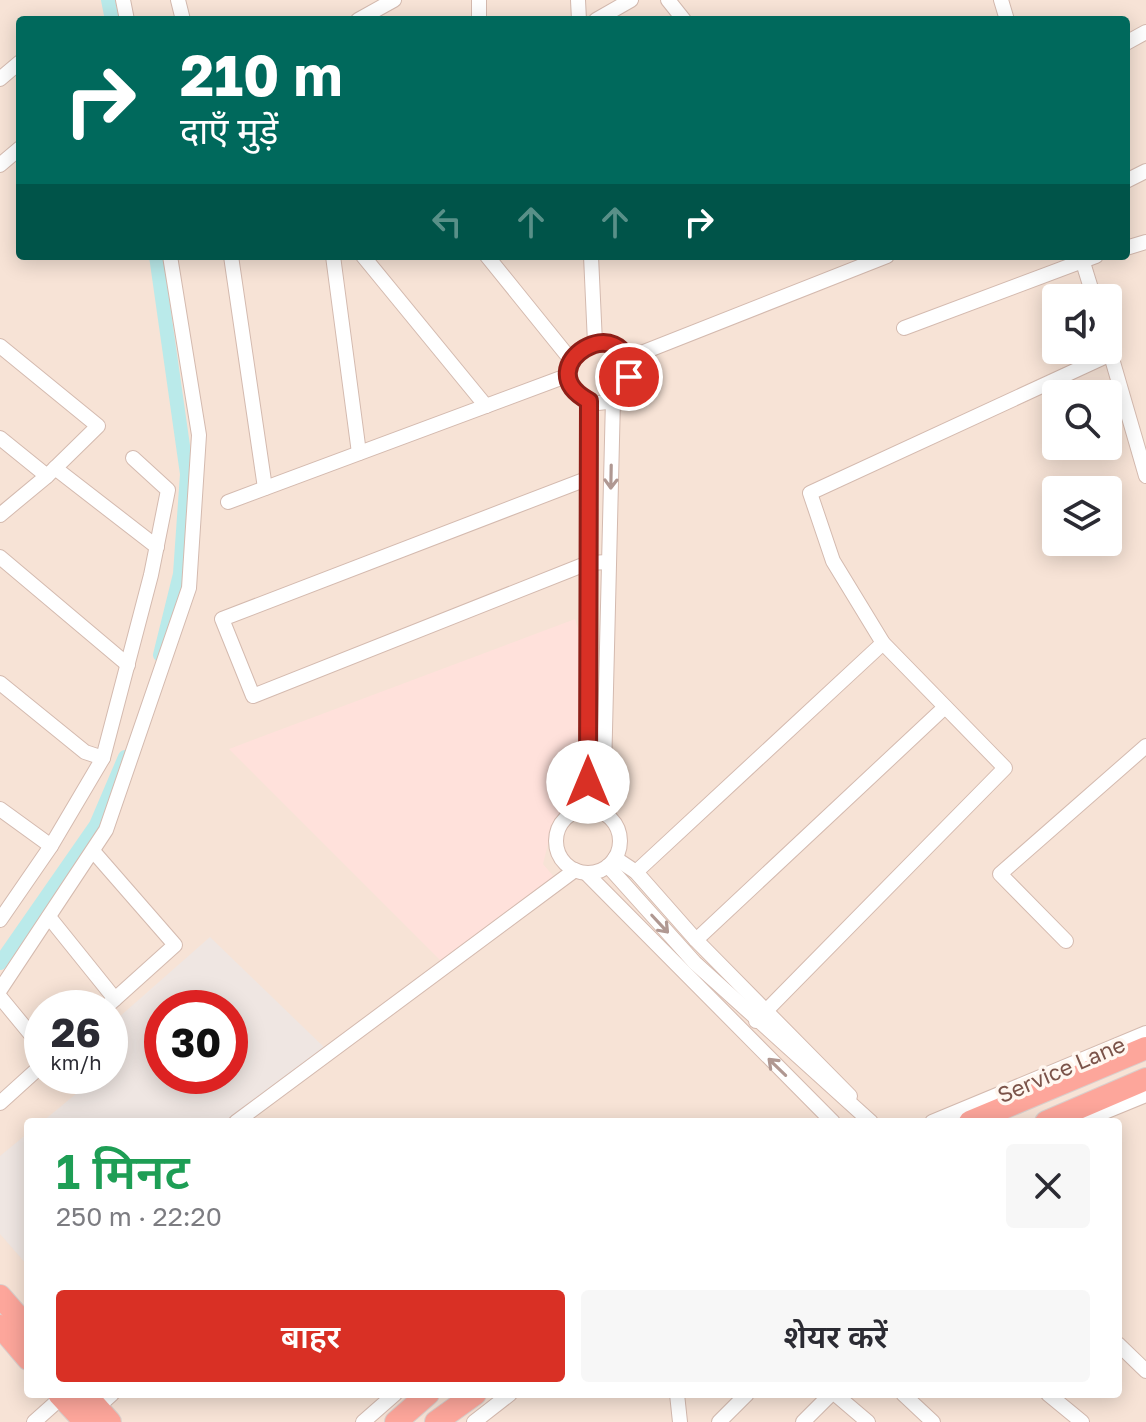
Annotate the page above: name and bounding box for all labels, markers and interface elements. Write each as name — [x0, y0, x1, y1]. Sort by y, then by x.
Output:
text: 210 m — [180, 41, 342, 108]
icon: right — [48, 48, 152, 152]
text: दाएँ मुड़ें — [180, 109, 278, 152]
icon: left — [425, 200, 469, 244]
icon: ahead — [509, 200, 553, 244]
icon: ahead — [593, 200, 637, 244]
icon: right — [677, 200, 721, 244]
map controls — [1042, 284, 1122, 556]
button: sound — [1042, 284, 1122, 364]
pin — [595, 343, 663, 411]
icon: arrive — [607, 355, 651, 399]
button: search — [1042, 380, 1122, 460]
one-way arrow — [604, 463, 619, 490]
button: layers — [1042, 476, 1122, 556]
position arrow — [546, 740, 630, 824]
one-way arrow — [650, 914, 669, 934]
speed limit sign: 30 — [144, 990, 248, 1094]
text: 26 — [51, 1008, 101, 1056]
street label: Service Lane — [993, 1030, 1129, 1108]
text: km/h — [51, 1050, 101, 1074]
one-way arrow — [767, 1058, 787, 1077]
text: 1 मिनट — [56, 1142, 190, 1200]
button: close — [1006, 1144, 1090, 1228]
text: 250 m · 22:20 — [56, 1201, 222, 1232]
button: बाहर — [56, 1290, 565, 1382]
button: शेयर करें — [581, 1290, 1090, 1382]

